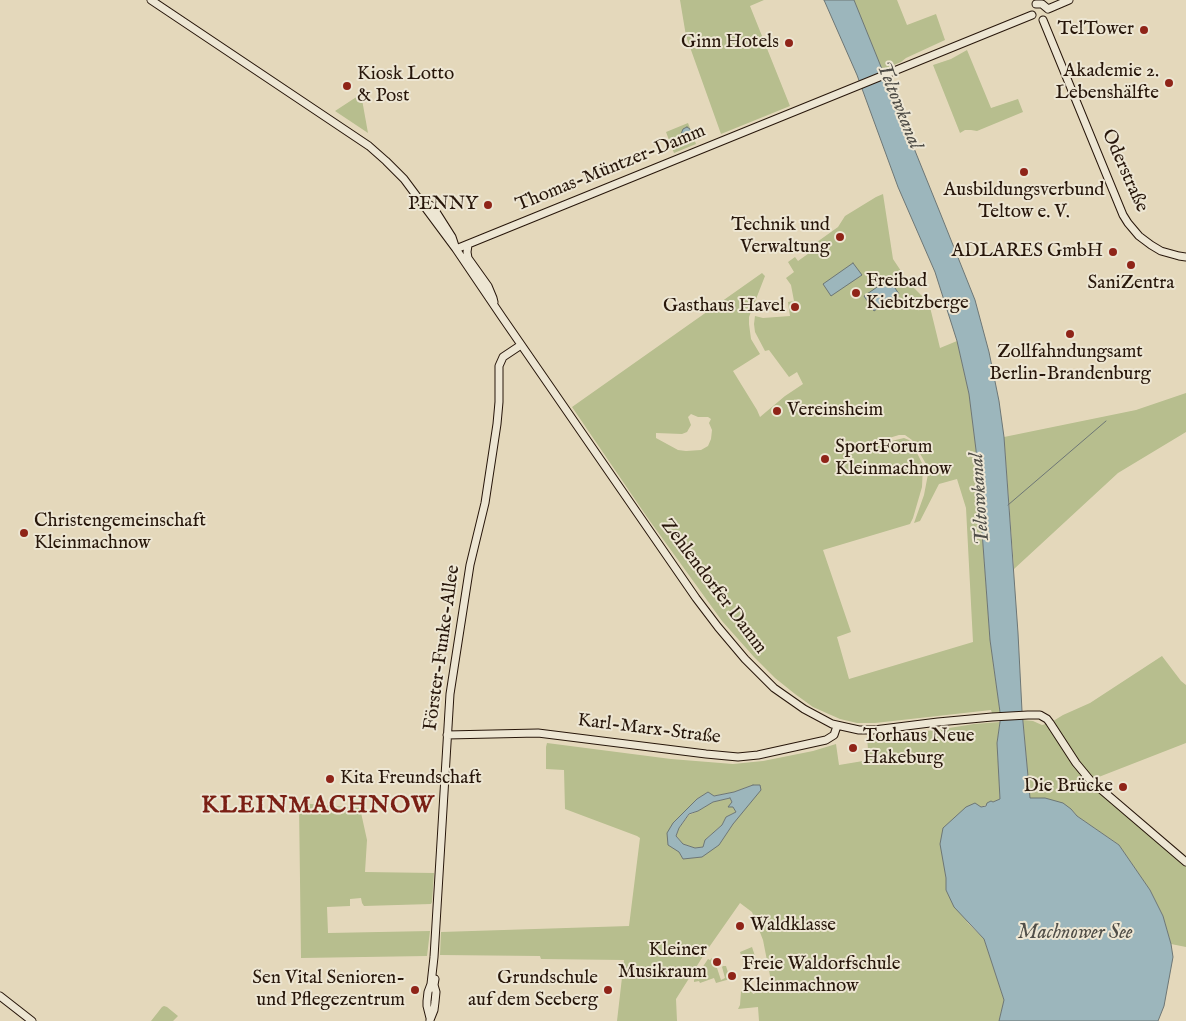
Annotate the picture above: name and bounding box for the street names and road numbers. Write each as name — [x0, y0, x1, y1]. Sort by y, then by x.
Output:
street label: Thomas-Müntzer-Damm — [513, 120, 709, 218]
street label: Oderstraße — [1096, 126, 1152, 216]
street label: Zehlendorfer Damm — [655, 515, 771, 659]
street label: Förster-Funke-Allee — [420, 564, 466, 732]
street label: Karl-Marx-Straße — [576, 710, 722, 750]

